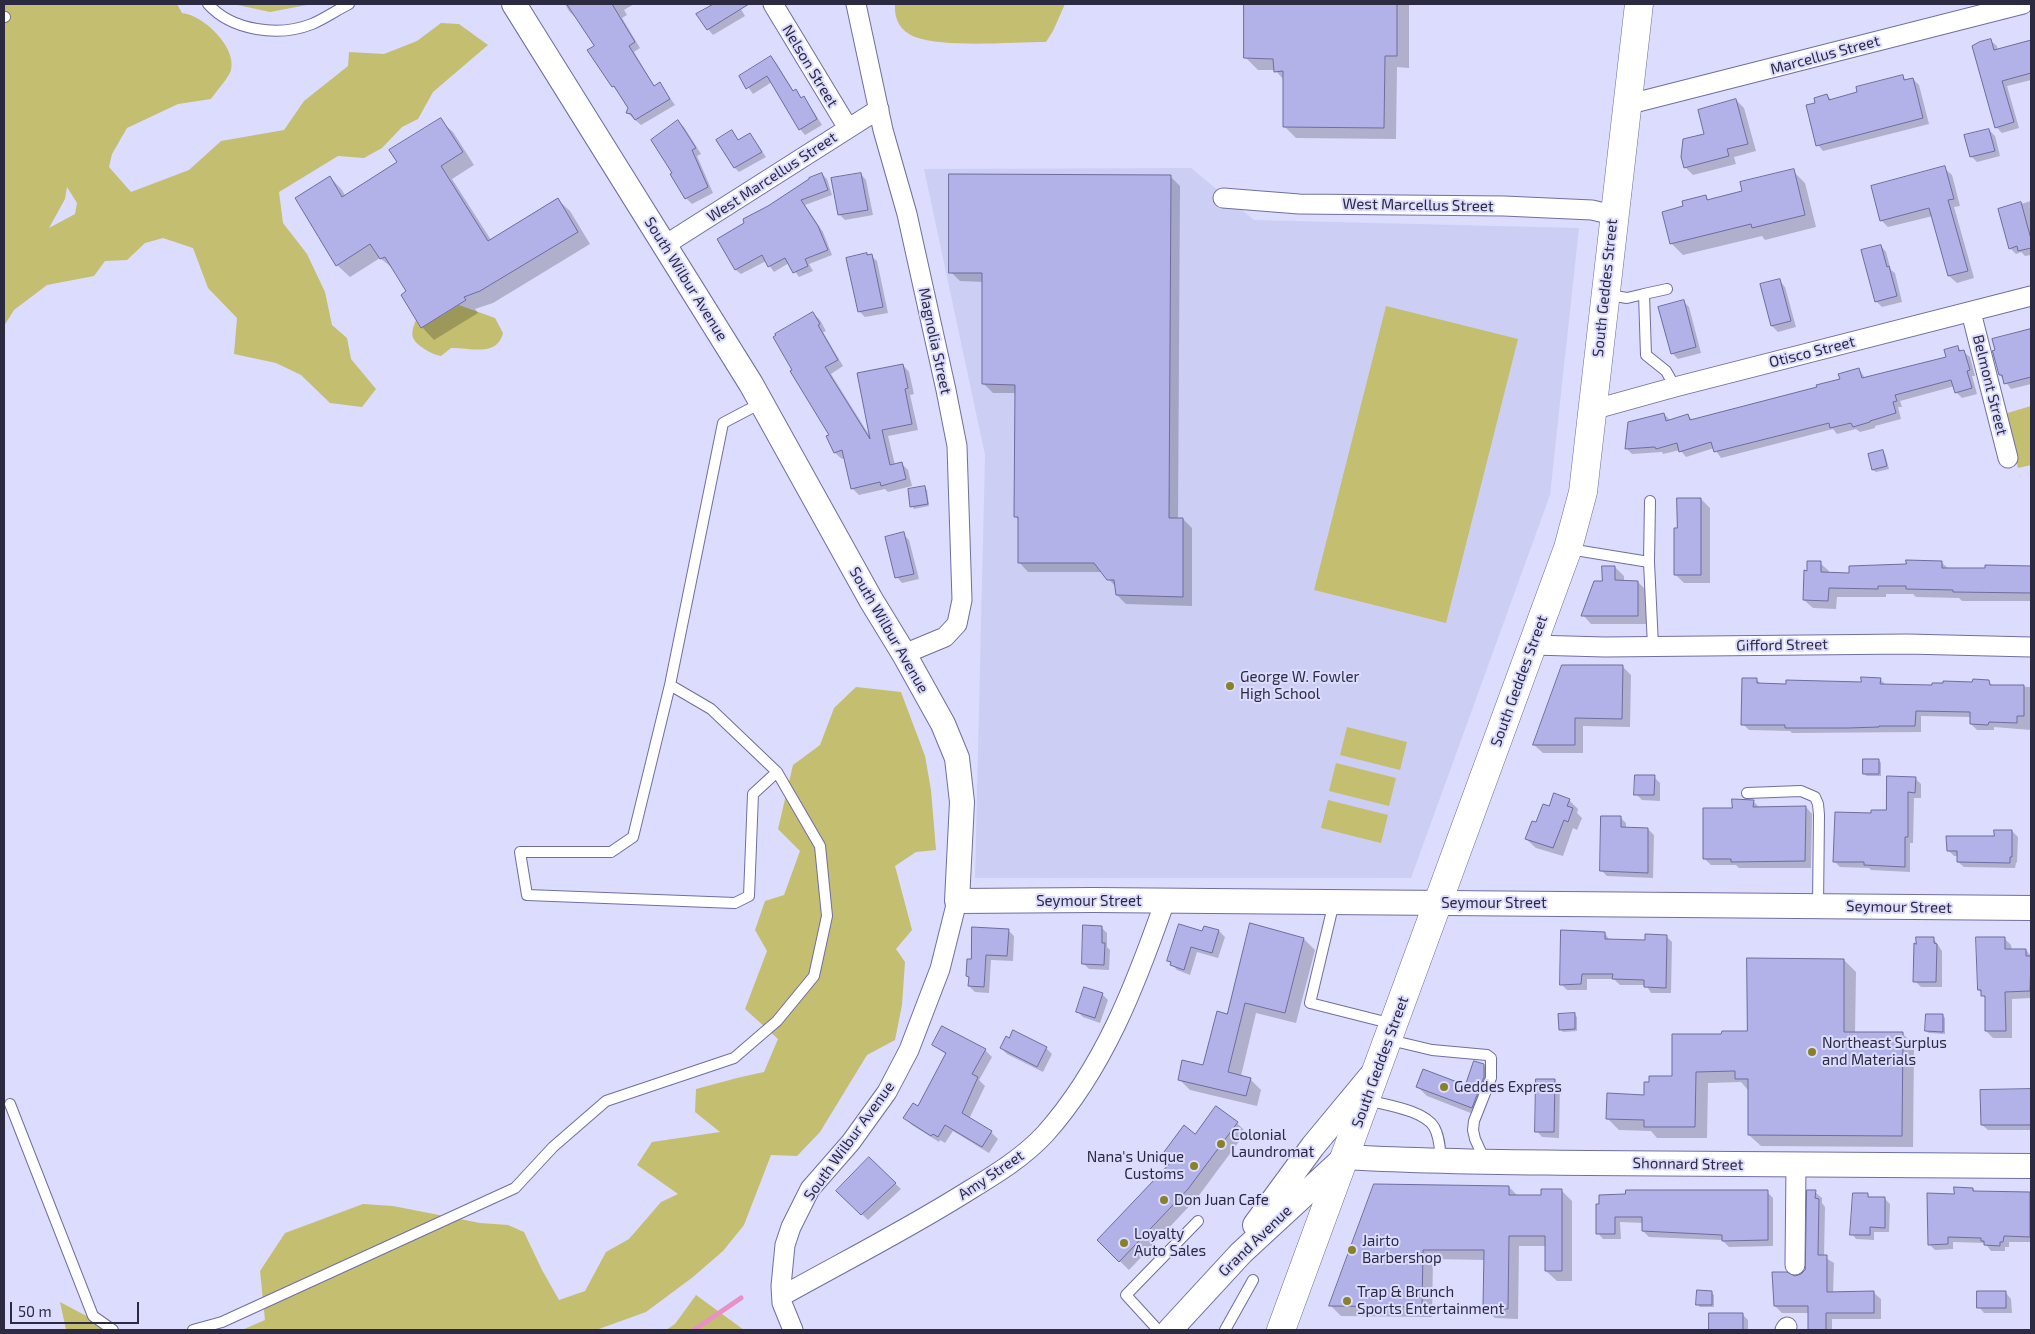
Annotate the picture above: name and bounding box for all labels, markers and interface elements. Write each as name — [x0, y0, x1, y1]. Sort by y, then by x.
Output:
street label: Nelson Street — [778, 22, 842, 110]
street label: Marcellus Street — [1768, 32, 1882, 78]
street label: West Marcellus Street — [704, 128, 840, 226]
street label: West Marcellus Street — [1342, 195, 1494, 215]
street label: South Wilbur Avenue — [641, 214, 731, 344]
street label: South Geddes Street — [1589, 218, 1621, 358]
street label: Magnolia Street — [915, 286, 955, 396]
street label: Otisco Street — [1767, 333, 1857, 371]
street label: Belmont Street — [1969, 333, 2011, 437]
street label: South Wilbur Avenue — [846, 564, 932, 696]
street label: South Geddes Street — [1487, 613, 1551, 749]
street label: Gifford Street — [1736, 635, 1828, 655]
place label: George W. Fowler High School — [1240, 668, 1359, 703]
marker: George W. Fowler High School — [1224, 680, 1236, 692]
street label: Seymour Street — [1036, 892, 1142, 910]
street label: Seymour Street — [1441, 894, 1547, 912]
street label: Seymour Street — [1846, 897, 1952, 917]
street label: South Geddes Street — [1348, 994, 1412, 1130]
place label: Northeast Surplus and Materials — [1822, 1034, 1947, 1069]
marker: Northeast Surplus and Materials — [1806, 1046, 1818, 1058]
street label: South Wilbur Avenue — [800, 1078, 898, 1204]
place label: Geddes Express — [1454, 1078, 1562, 1096]
marker: Geddes Express — [1438, 1081, 1450, 1093]
place label: Colonial Laundromat — [1231, 1126, 1314, 1161]
marker: Colonial Laundromat — [1215, 1138, 1227, 1150]
street label: Amy Street — [955, 1146, 1027, 1204]
place label: Nana's Unique Customs — [1087, 1148, 1184, 1183]
street label: Shonnard Street — [1632, 1154, 1744, 1174]
marker: Nana's Unique Customs — [1188, 1160, 1200, 1172]
place label: Don Juan Cafe — [1174, 1191, 1269, 1209]
marker: Don Juan Cafe — [1158, 1194, 1170, 1206]
street label: Grand Avenue — [1215, 1202, 1295, 1280]
place label: Loyalty Auto Sales — [1134, 1225, 1206, 1260]
place label: Jairto Barbershop — [1362, 1232, 1442, 1267]
marker: Loyalty Auto Sales — [1118, 1237, 1130, 1249]
marker: Jairto Barbershop — [1346, 1244, 1358, 1256]
place label: Trap & Brunch Sports Entertainment — [1357, 1283, 1504, 1318]
scale bar — [12, 1292, 141, 1324]
marker: Trap & Brunch Sports Entertainment — [1341, 1295, 1353, 1307]
text: 50 m — [18, 1302, 52, 1320]

